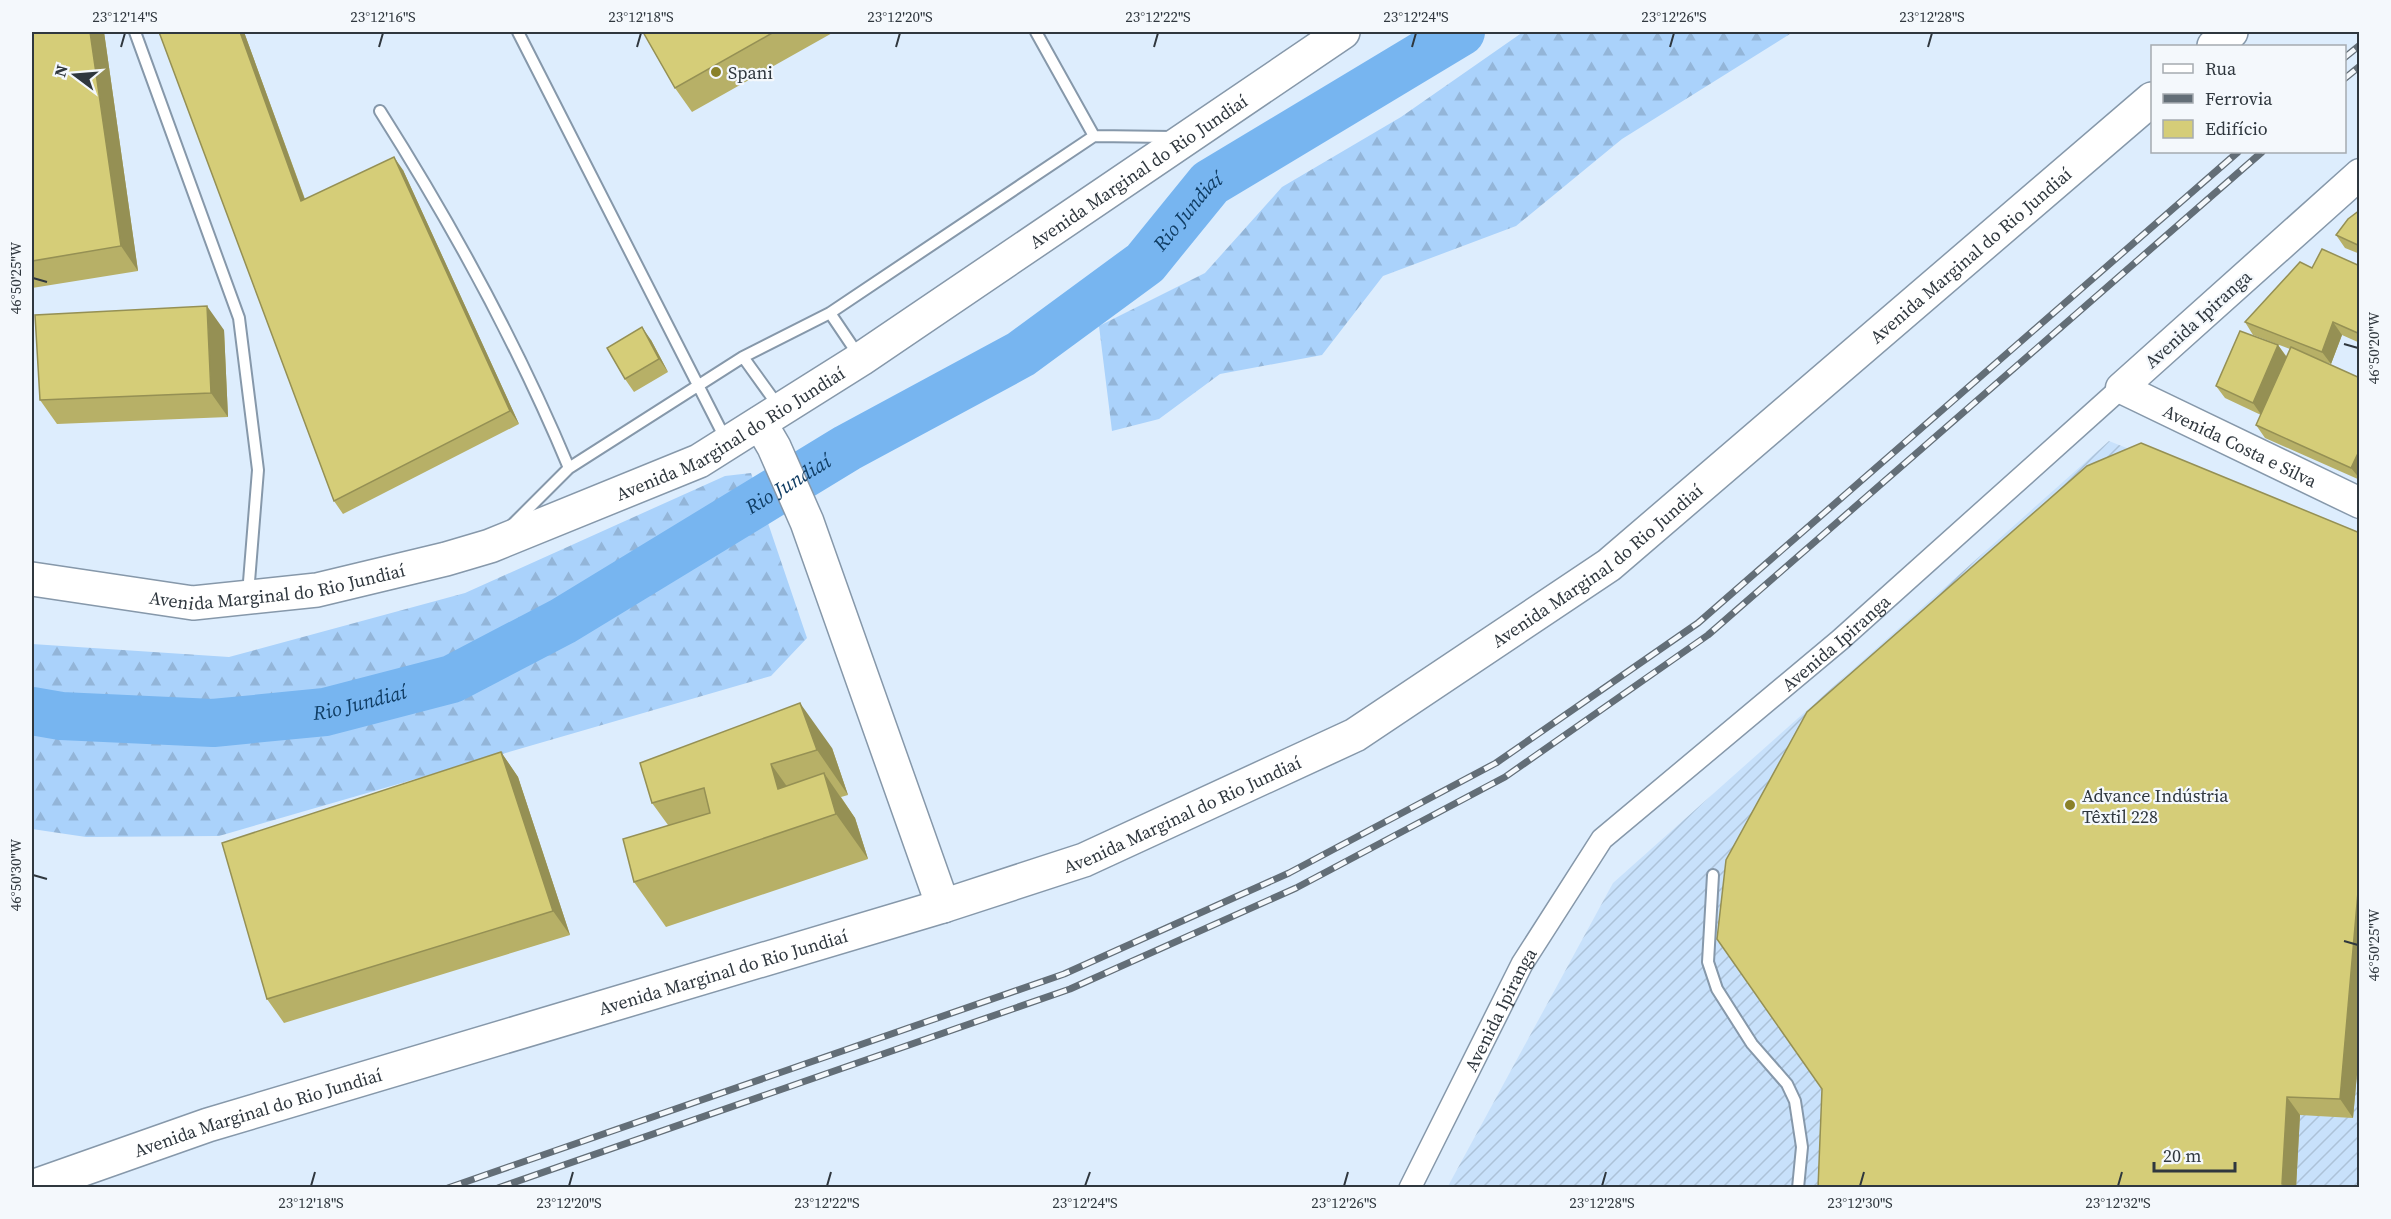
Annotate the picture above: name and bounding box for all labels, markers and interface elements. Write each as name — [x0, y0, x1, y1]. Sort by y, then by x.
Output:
text: 23°12'14"S — [92, 6, 158, 27]
text: 23°12'16"S — [350, 6, 416, 27]
text: 23°12'18"S — [608, 6, 674, 27]
text: 23°12'20"S — [867, 6, 933, 27]
text: 23°12'22"S — [1125, 6, 1191, 27]
text: 23°12'24"S — [1383, 6, 1449, 27]
text: 23°12'26"S — [1641, 6, 1707, 27]
text: 23°12'28"S — [1899, 6, 1965, 27]
north arrow — [45, 45, 105, 105]
legend — [2151, 45, 2346, 153]
text: Rua — [2205, 56, 2237, 81]
place label: Spani — [728, 60, 773, 85]
text: N — [48, 62, 73, 79]
marker: Spani — [709, 65, 723, 79]
text: Ferrovia — [2205, 86, 2273, 111]
street label: Avenida Marginal do Rio Jundiaí — [1026, 89, 1252, 251]
text: Edifício — [2205, 116, 2268, 141]
street label: Avenida Marginal do Rio Jundiaí — [1864, 161, 2077, 349]
water label: Rio Jundiaí — [1148, 171, 1230, 257]
text: 46°50'25"W — [5, 241, 26, 314]
street label: Avenida Ipiranga — [2139, 264, 2257, 374]
text: 46°50'20"W — [2363, 311, 2384, 384]
street label: Avenida Marginal do Rio Jundiaí — [612, 360, 848, 504]
street label: Avenida Costa e Silva — [2159, 398, 2322, 493]
water label: Rio Jundiaí — [742, 449, 836, 519]
street label: Avenida Marginal do Rio Jundiaí — [1486, 478, 1708, 653]
street label: Avenida Marginal do Rio Jundiaí — [148, 557, 407, 616]
street label: Avenida Ipiranga — [1776, 588, 1896, 696]
water label: Rio Jundiaí — [311, 677, 411, 727]
street label: Avenida Marginal do Rio Jundiaí — [1060, 749, 1305, 878]
place label: Advance Indústria Têxtil 228 — [2082, 783, 2229, 829]
marker: Advance Indústria Têxtil 228 — [2063, 798, 2077, 812]
text: 46°50'30"W — [5, 838, 26, 911]
text: 46°50'25"W — [2363, 908, 2384, 981]
street label: Avenida Marginal do Rio Jundiaí — [596, 923, 850, 1020]
street label: Avenida Ipiranga — [1458, 942, 1542, 1076]
street label: Avenida Marginal do Rio Jundiaí — [130, 1061, 385, 1163]
scale bar — [2154, 1135, 2235, 1173]
text: 20 m — [2163, 1143, 2201, 1168]
text: 23°12'18"S — [278, 1192, 344, 1213]
text: 23°12'20"S — [536, 1192, 602, 1213]
text: 23°12'22"S — [794, 1192, 860, 1213]
text: 23°12'24"S — [1052, 1192, 1118, 1213]
text: 23°12'26"S — [1311, 1192, 1377, 1213]
text: 23°12'28"S — [1569, 1192, 1635, 1213]
text: 23°12'30"S — [1827, 1192, 1893, 1213]
text: 23°12'32"S — [2085, 1192, 2151, 1213]

